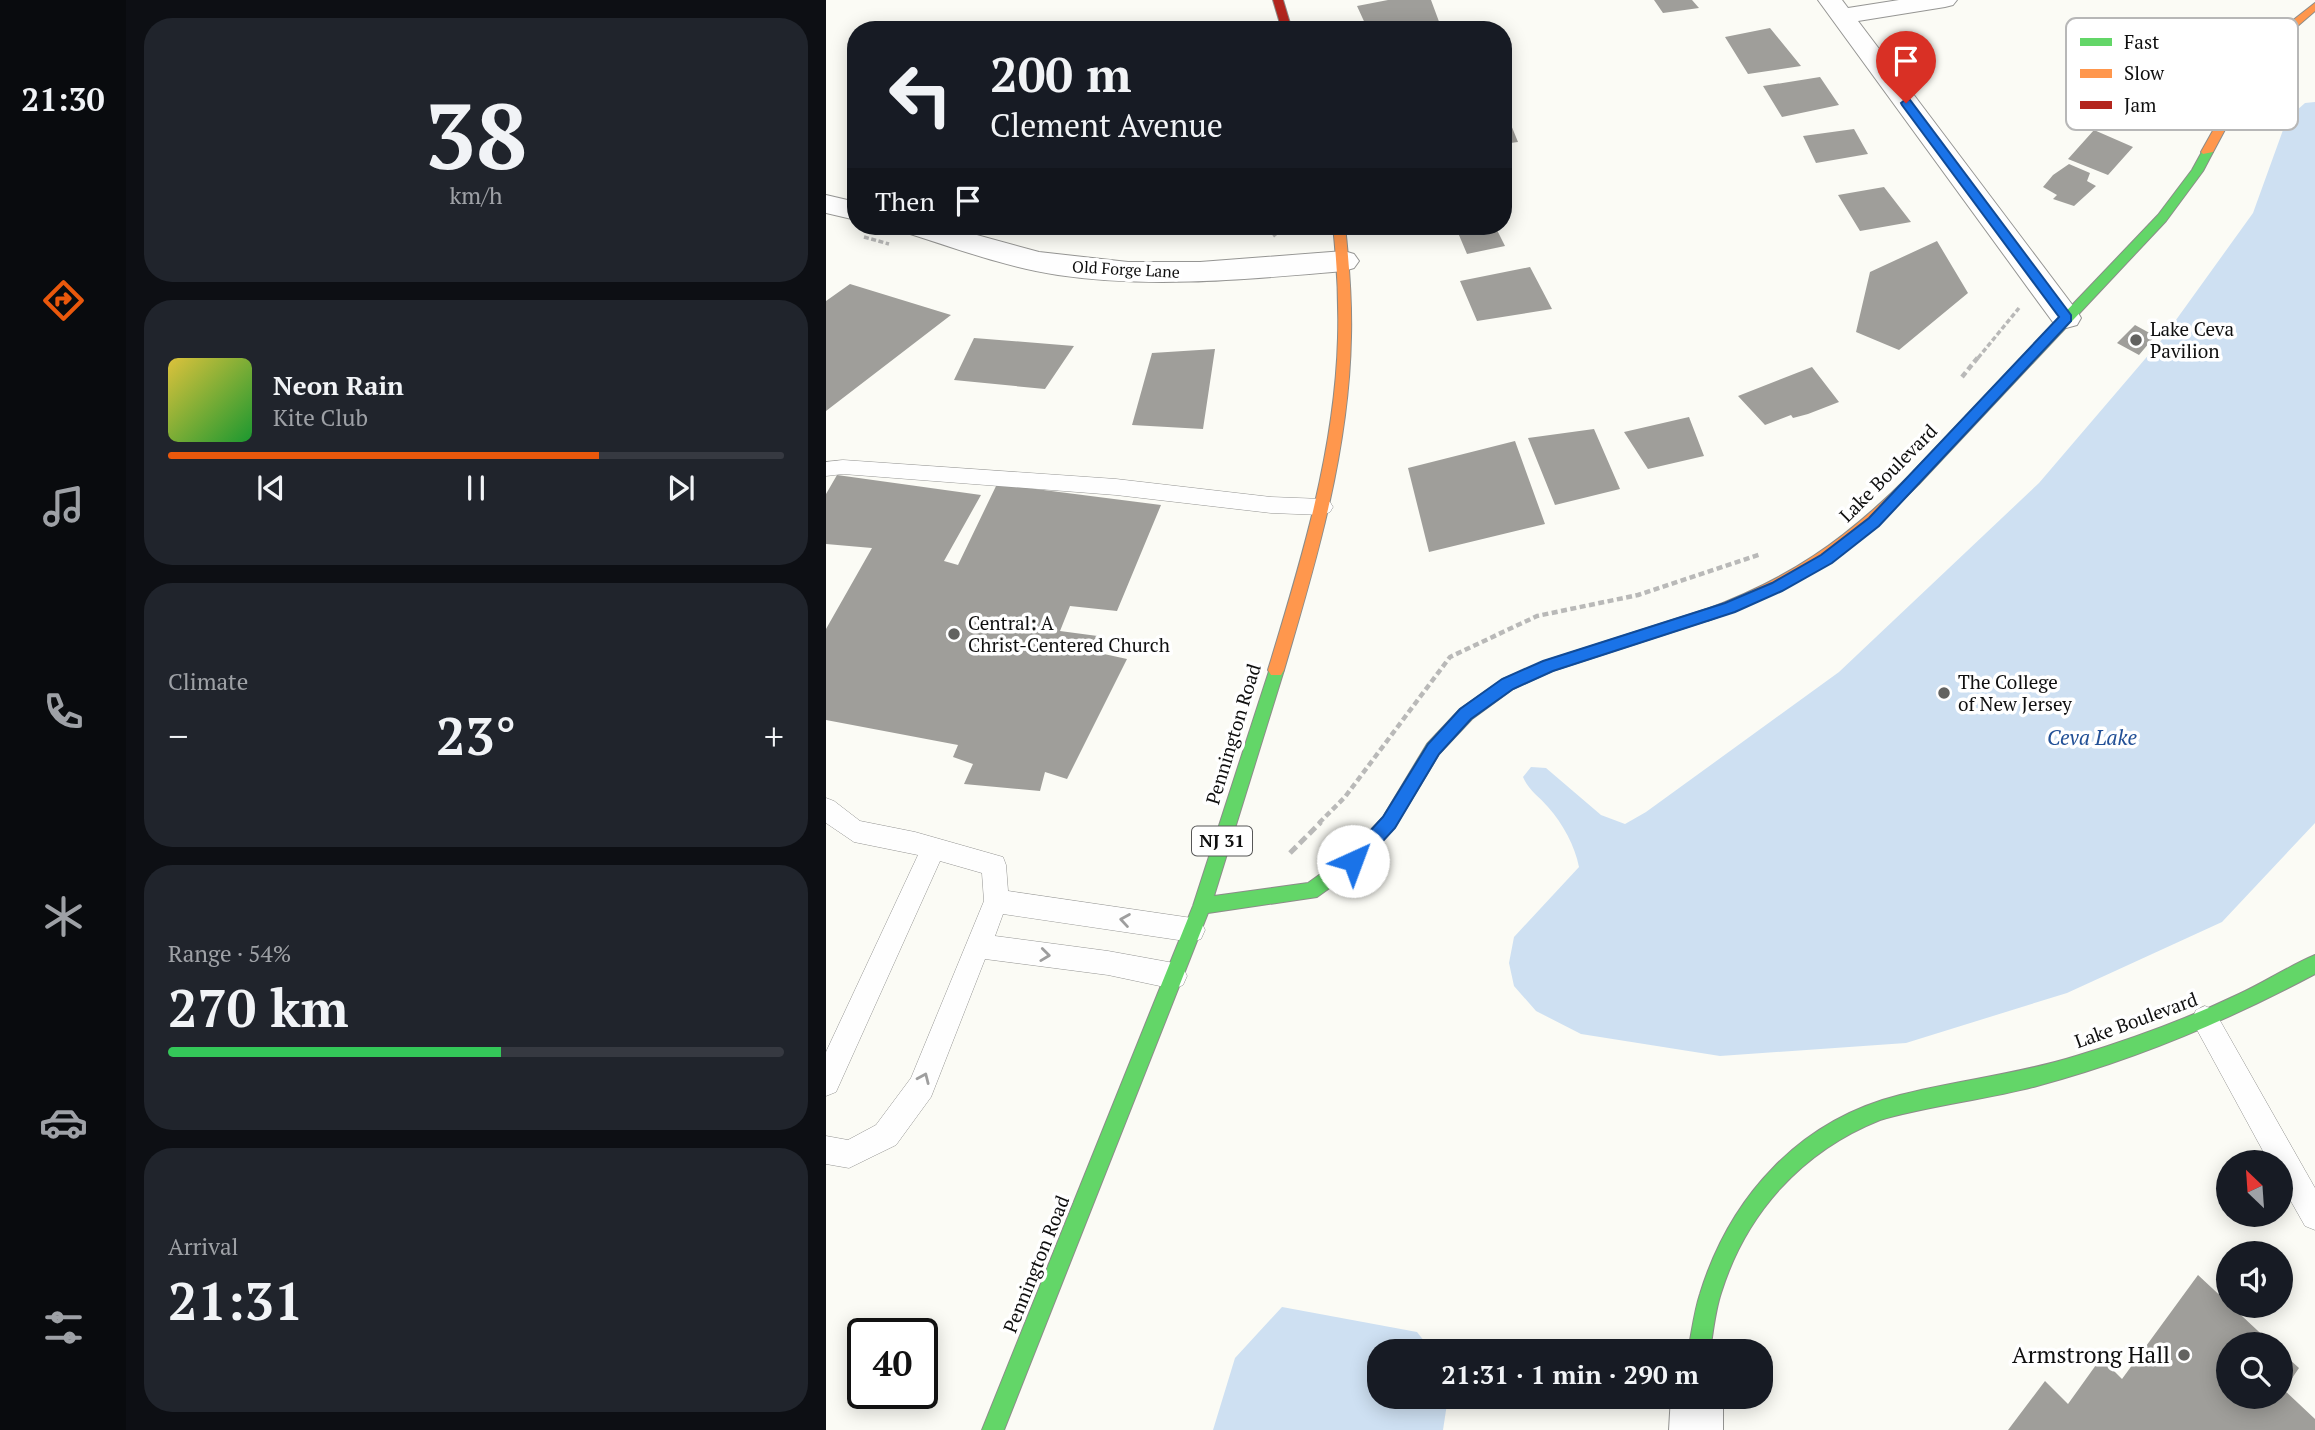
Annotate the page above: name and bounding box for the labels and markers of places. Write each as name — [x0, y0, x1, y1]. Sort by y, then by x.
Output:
pin — [1876, 31, 1936, 103]
place label: Lake Ceva Pavilion — [2150, 316, 2234, 363]
marker: Lake Ceva Pavilion — [2128, 332, 2144, 348]
place label: Central: A Christ-Centered Church — [968, 610, 1170, 657]
marker: Central: A Christ-Centered Church — [946, 626, 962, 642]
place label: The College of New Jersey — [1958, 669, 2072, 716]
marker: The College of New Jersey — [1936, 685, 1952, 701]
place label: Armstrong Hall — [2012, 1339, 2170, 1370]
marker: Armstrong Hall — [2176, 1347, 2192, 1363]

